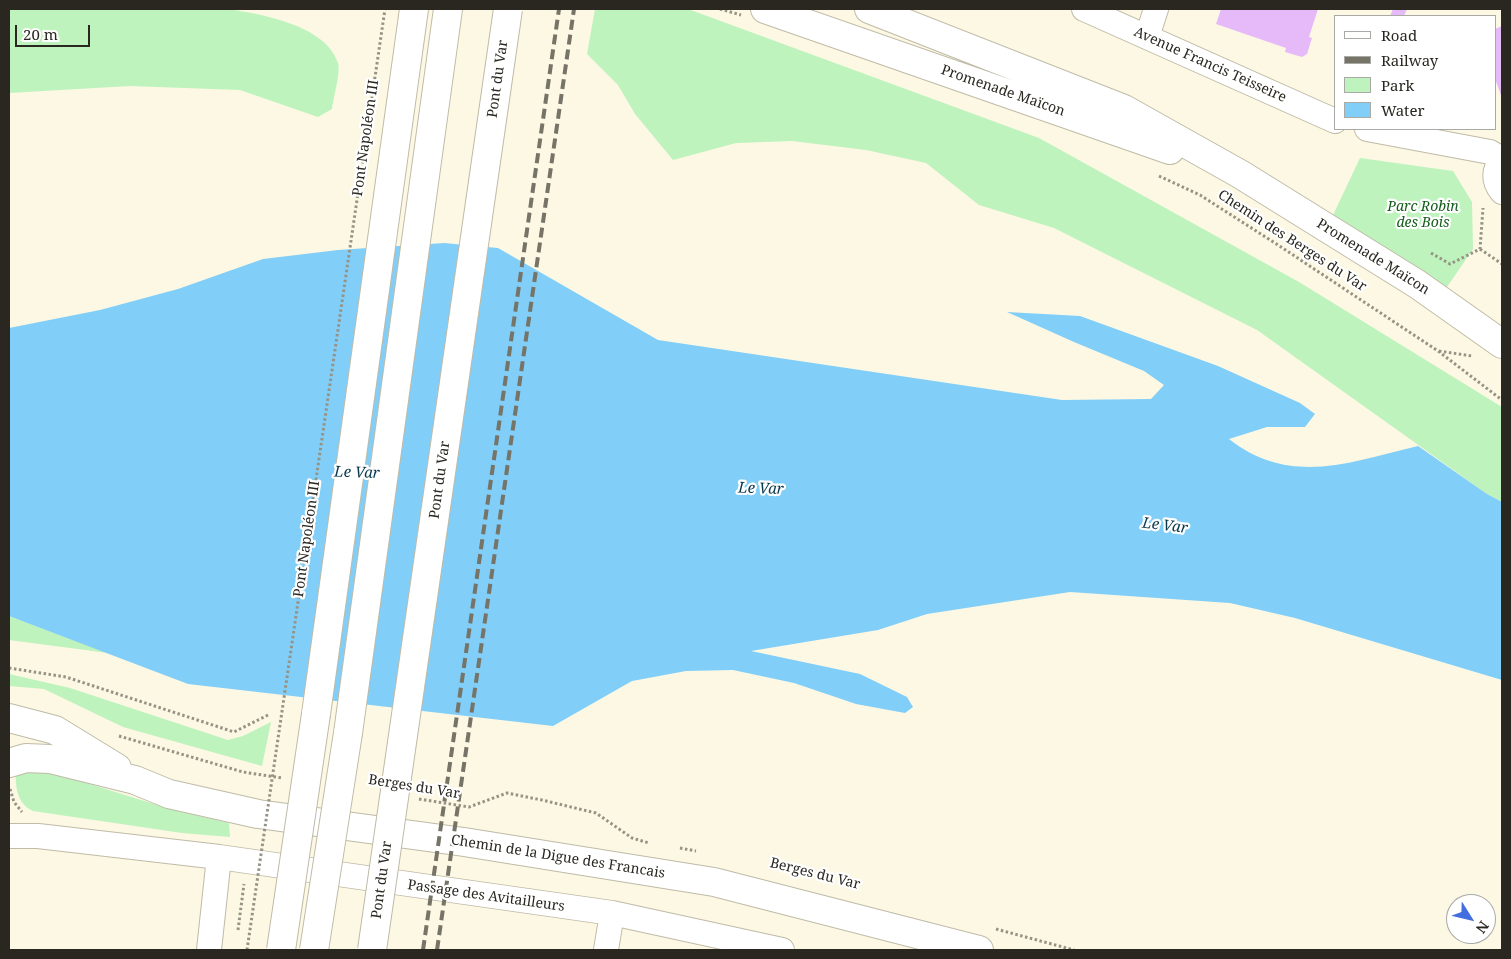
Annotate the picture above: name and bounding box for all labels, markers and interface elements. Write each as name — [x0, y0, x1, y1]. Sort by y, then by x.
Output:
scale bar — [18, 15, 92, 47]
legend — [1334, 15, 1496, 130]
text: 20 m — [23, 24, 58, 44]
street label: Avenue Francis Teisseire — [1131, 24, 1289, 106]
text: Road — [1381, 25, 1417, 45]
street label: Pont du Var — [484, 39, 512, 119]
text: Railway — [1381, 50, 1438, 70]
street label: Promenade Maïcon — [939, 62, 1067, 120]
text: Park — [1381, 75, 1414, 95]
street label: Pont Napoléon III — [350, 79, 382, 197]
text: Water — [1381, 100, 1424, 120]
street label: Chemin des Berges du Var — [1215, 187, 1369, 295]
park label: Parc Robin des Bois — [1387, 199, 1459, 232]
street label: Promenade Maïcon — [1313, 215, 1433, 299]
street label: Pont du Var — [426, 440, 454, 520]
water label: Le Var — [334, 463, 380, 483]
water label: Le Var — [738, 479, 784, 499]
street label: Pont Napoléon III — [291, 480, 323, 598]
water label: Le Var — [1141, 514, 1189, 538]
street label: Berges du Var — [367, 771, 461, 803]
street label: Chemin de la Digue des Francais — [450, 832, 666, 882]
street label: Pont du Var — [368, 840, 396, 920]
street label: Berges du Var — [768, 855, 862, 893]
street label: Passage des Avitailleurs — [406, 877, 566, 915]
north arrow — [1446, 894, 1496, 944]
text: N — [1472, 917, 1494, 938]

